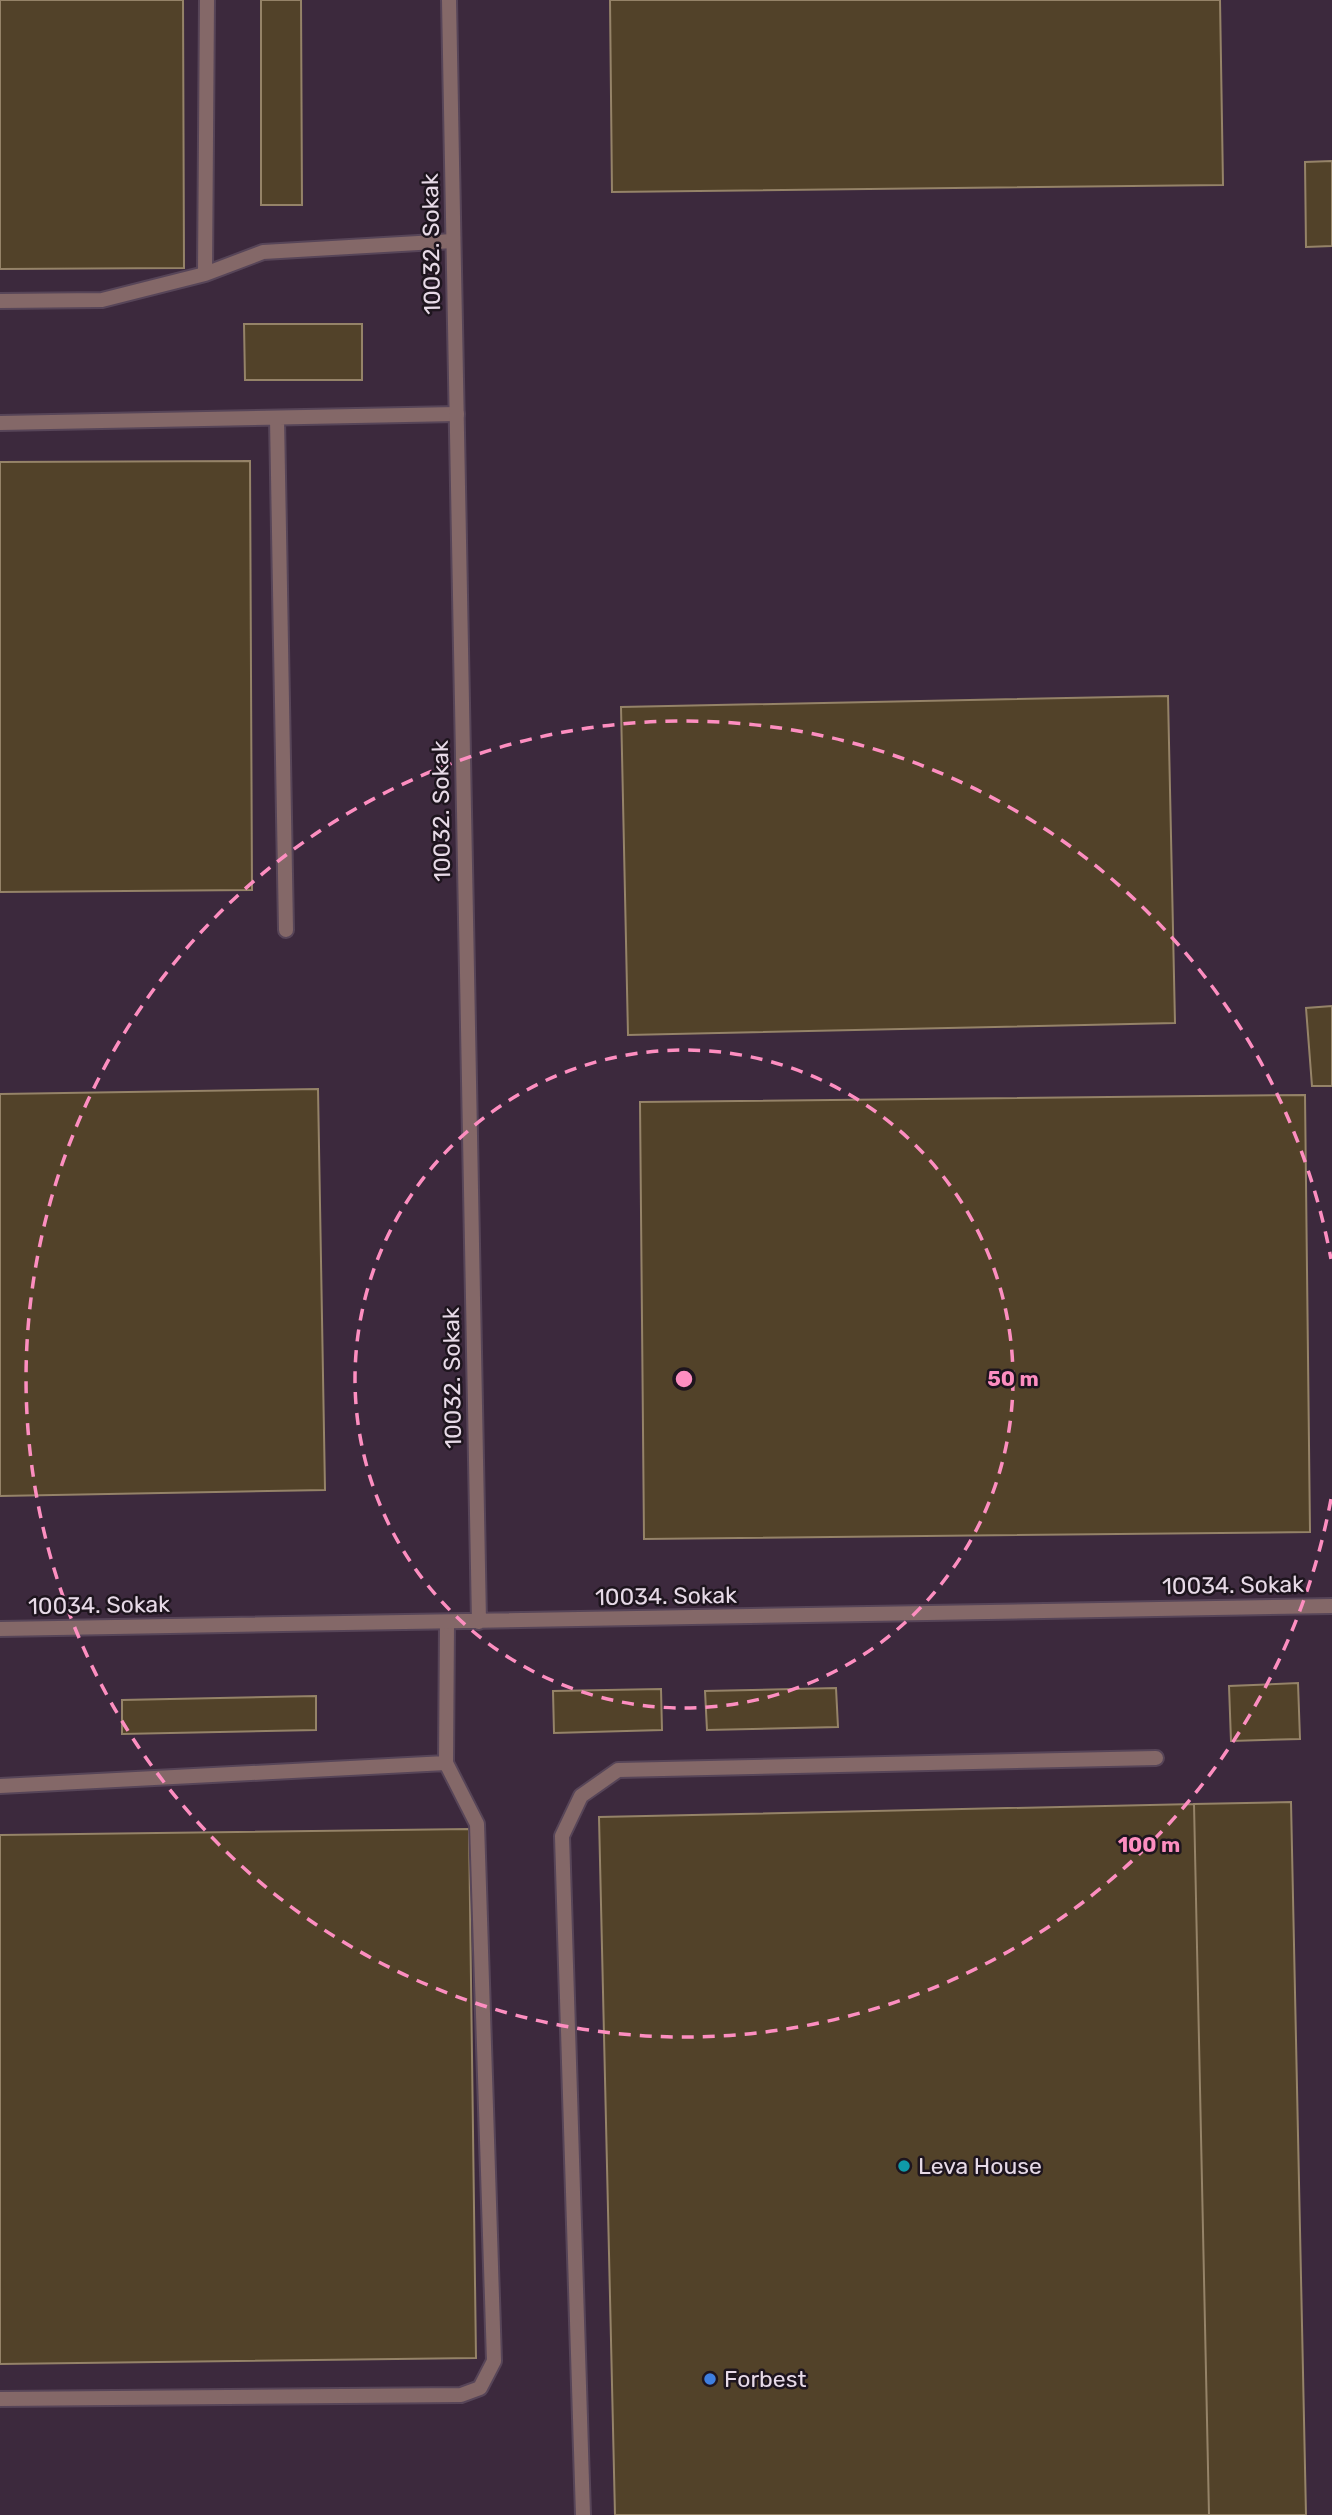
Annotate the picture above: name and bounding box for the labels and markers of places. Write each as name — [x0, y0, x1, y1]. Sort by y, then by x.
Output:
centre of rings — [672, 1367, 696, 1391]
place label: Leva House — [918, 2152, 1042, 2180]
marker: Leva House — [896, 2158, 912, 2174]
place label: Forbest — [724, 2365, 806, 2393]
marker: Forbest — [702, 2371, 718, 2387]

